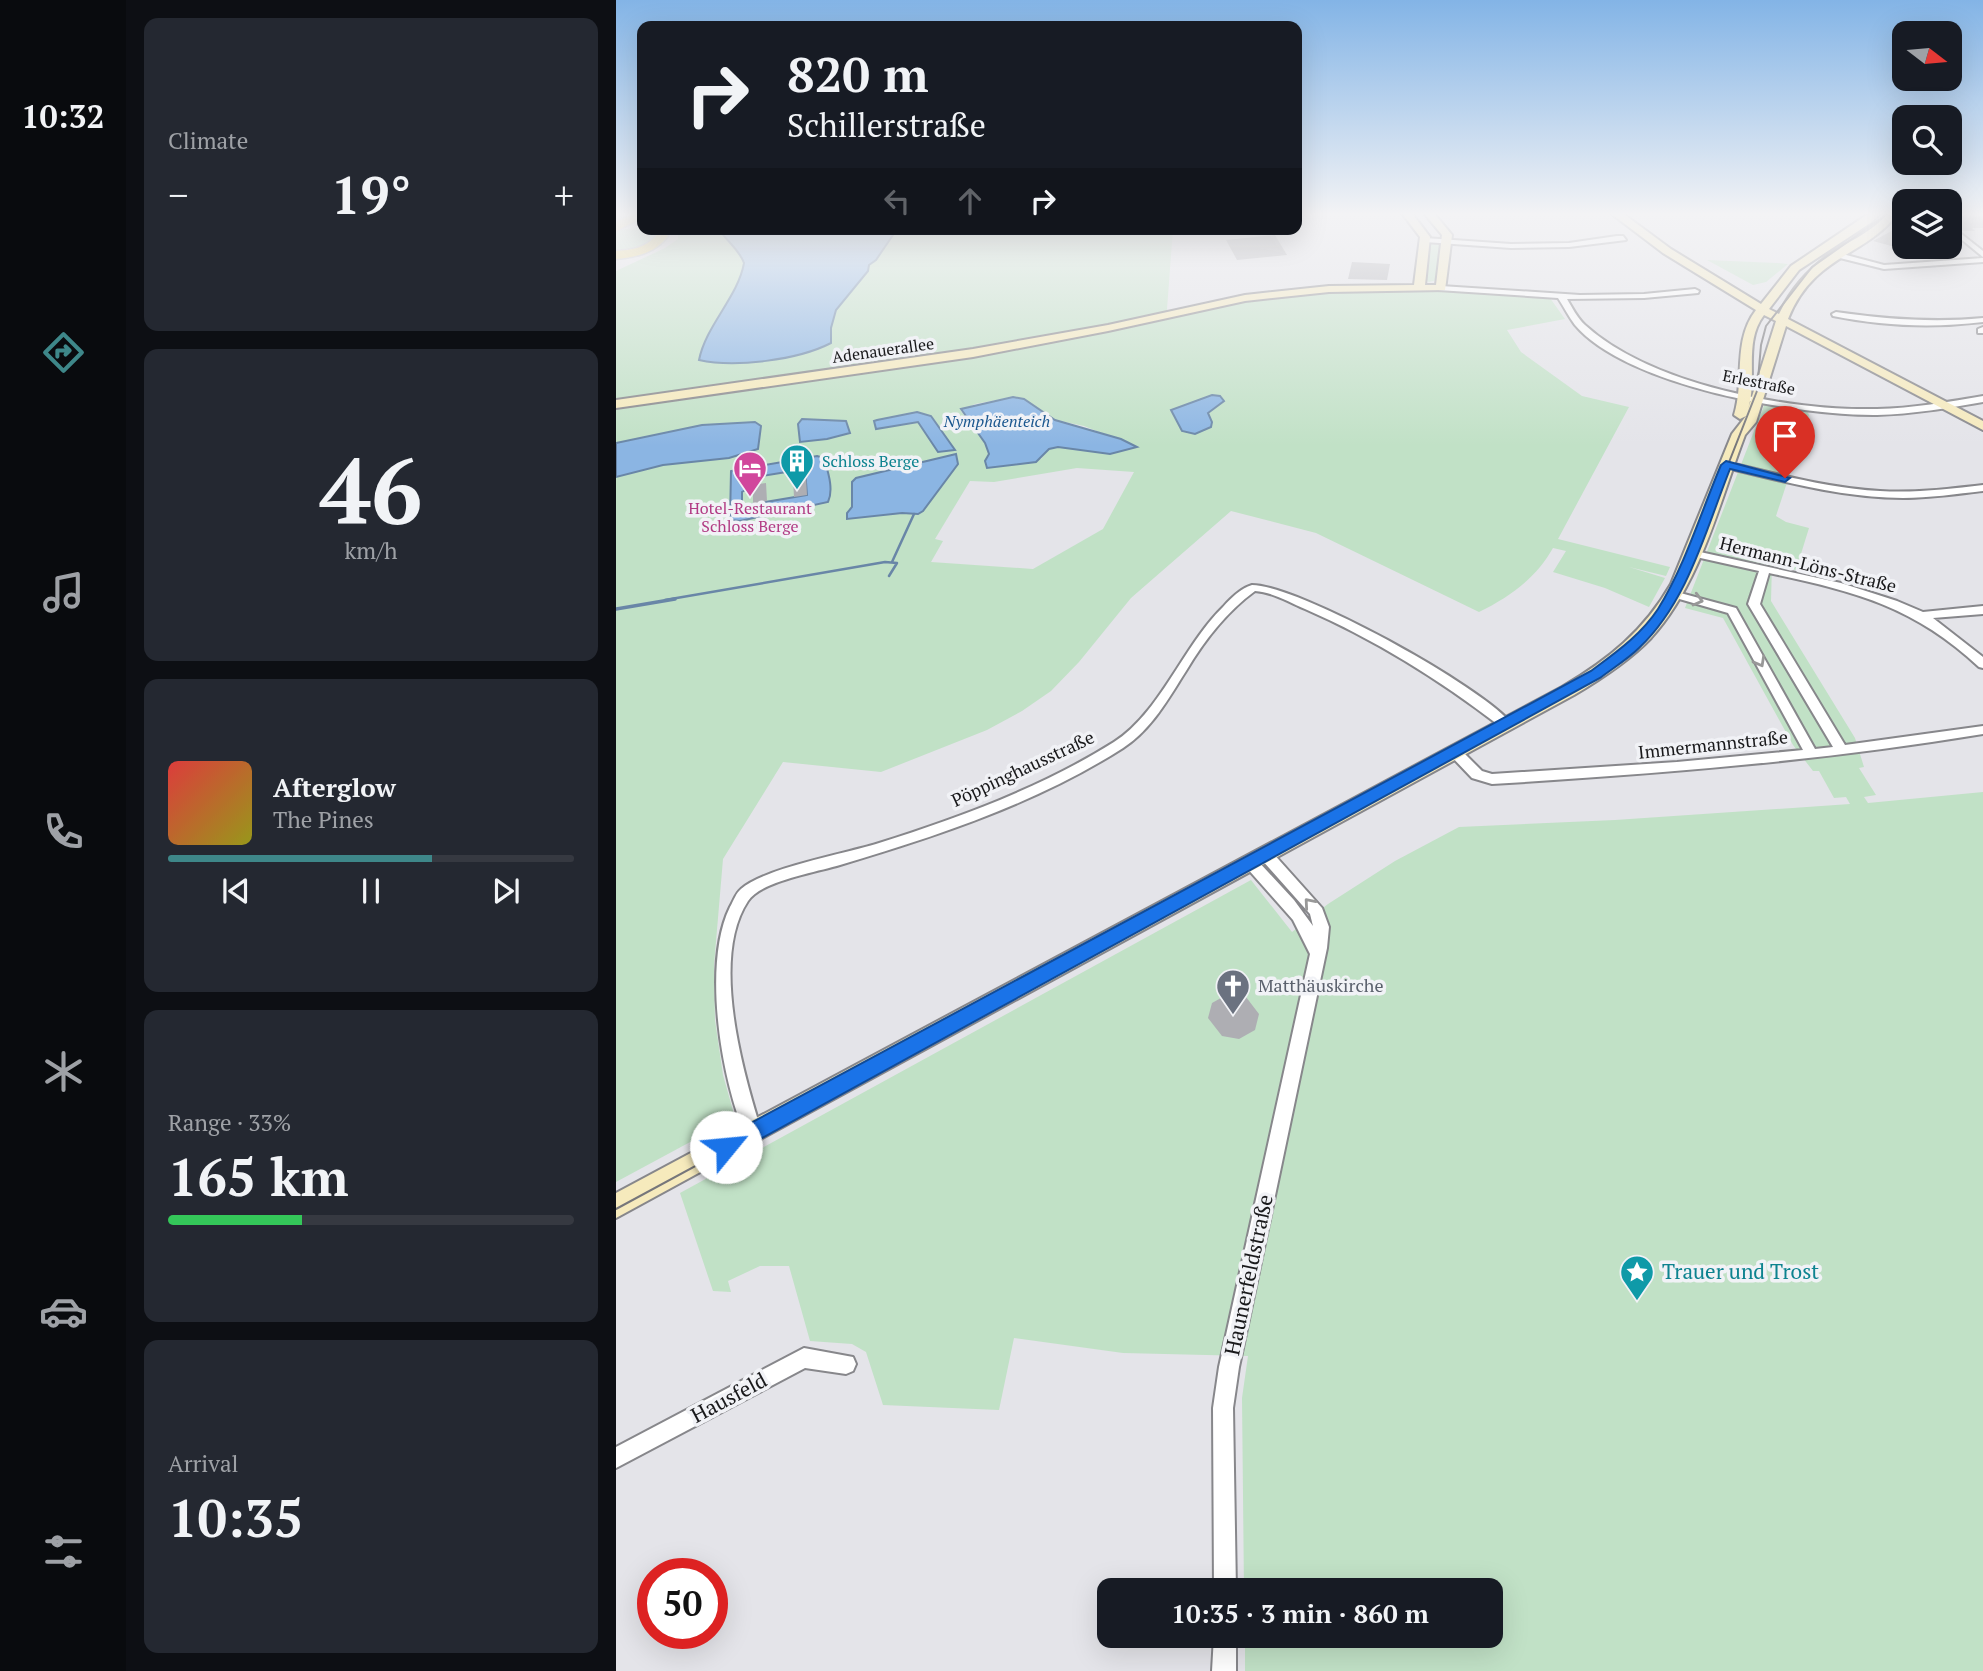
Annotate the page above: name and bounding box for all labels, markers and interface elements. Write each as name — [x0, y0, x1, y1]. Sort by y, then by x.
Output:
north arrow — [1892, 21, 1962, 91]
map controls — [1892, 21, 1962, 259]
text: 820 m — [787, 41, 929, 106]
icon: right — [672, 49, 763, 140]
text: 10:32 — [21, 95, 105, 137]
text: Schillerstraße — [787, 104, 986, 146]
button: search — [1892, 105, 1962, 175]
text: Climate — [168, 125, 248, 156]
text: 19° — [331, 160, 411, 229]
text: − — [168, 170, 188, 220]
text: + — [554, 170, 574, 220]
icon: left — [878, 182, 916, 220]
icon: ahead — [951, 182, 989, 220]
icon: right — [1024, 182, 1062, 220]
button: layers — [1892, 189, 1962, 259]
icon: directions — [39, 328, 88, 377]
street label: Adenauerallee — [831, 332, 935, 368]
street label: Erlestraße — [1721, 364, 1797, 400]
pin — [1755, 406, 1815, 478]
water label: Nymphäenteich — [943, 410, 1050, 432]
icon: arrive — [1766, 417, 1804, 455]
text: 46 — [320, 429, 422, 550]
building icon: Schloss Berge — [778, 442, 816, 491]
hotel icon: Hotel-Restaurant Schloss Berge — [731, 449, 769, 498]
place label: Schloss Berge — [822, 450, 919, 472]
place label: Hotel-Restaurant Schloss Berge — [688, 497, 812, 537]
street label: Hermann-Löns-Straße — [1717, 530, 1899, 598]
text: km/h — [344, 535, 398, 566]
icon: music — [39, 568, 88, 617]
one-way arrow — [1692, 592, 1704, 607]
one-way arrow — [1752, 655, 1765, 667]
street label: Pöppinghausstraße — [947, 724, 1098, 812]
street label: Immermannstraße — [1637, 724, 1789, 764]
text: Afterglow — [273, 770, 396, 804]
text: The Pines — [273, 804, 374, 835]
icon: phone — [39, 807, 88, 856]
icon: previous — [217, 872, 255, 910]
icon: pause — [352, 872, 390, 910]
icon: next — [487, 872, 525, 910]
one-way arrow — [1305, 899, 1317, 912]
church icon: Matthäuskirche — [1214, 967, 1252, 1016]
place label: Matthäuskirche — [1258, 973, 1383, 997]
icon: climate — [39, 1047, 88, 1096]
text: Range · 33% — [168, 1107, 291, 1138]
position arrow — [689, 1110, 763, 1184]
text: 165 km — [168, 1142, 349, 1211]
street label: Haunerfeldstraße — [1217, 1192, 1279, 1358]
place icon: Trauer und Trost — [1618, 1253, 1656, 1302]
place label: Trauer und Trost — [1662, 1257, 1819, 1285]
icon: car — [39, 1287, 88, 1336]
street label: Hausfeld — [686, 1365, 772, 1429]
text: Arrival — [168, 1448, 239, 1479]
text: 10:35 — [168, 1483, 303, 1552]
icon: filters — [39, 1527, 88, 1576]
speed limit sign: 50 — [637, 1558, 728, 1649]
text: 10:35 · 3 min · 860 m — [1171, 1596, 1429, 1630]

